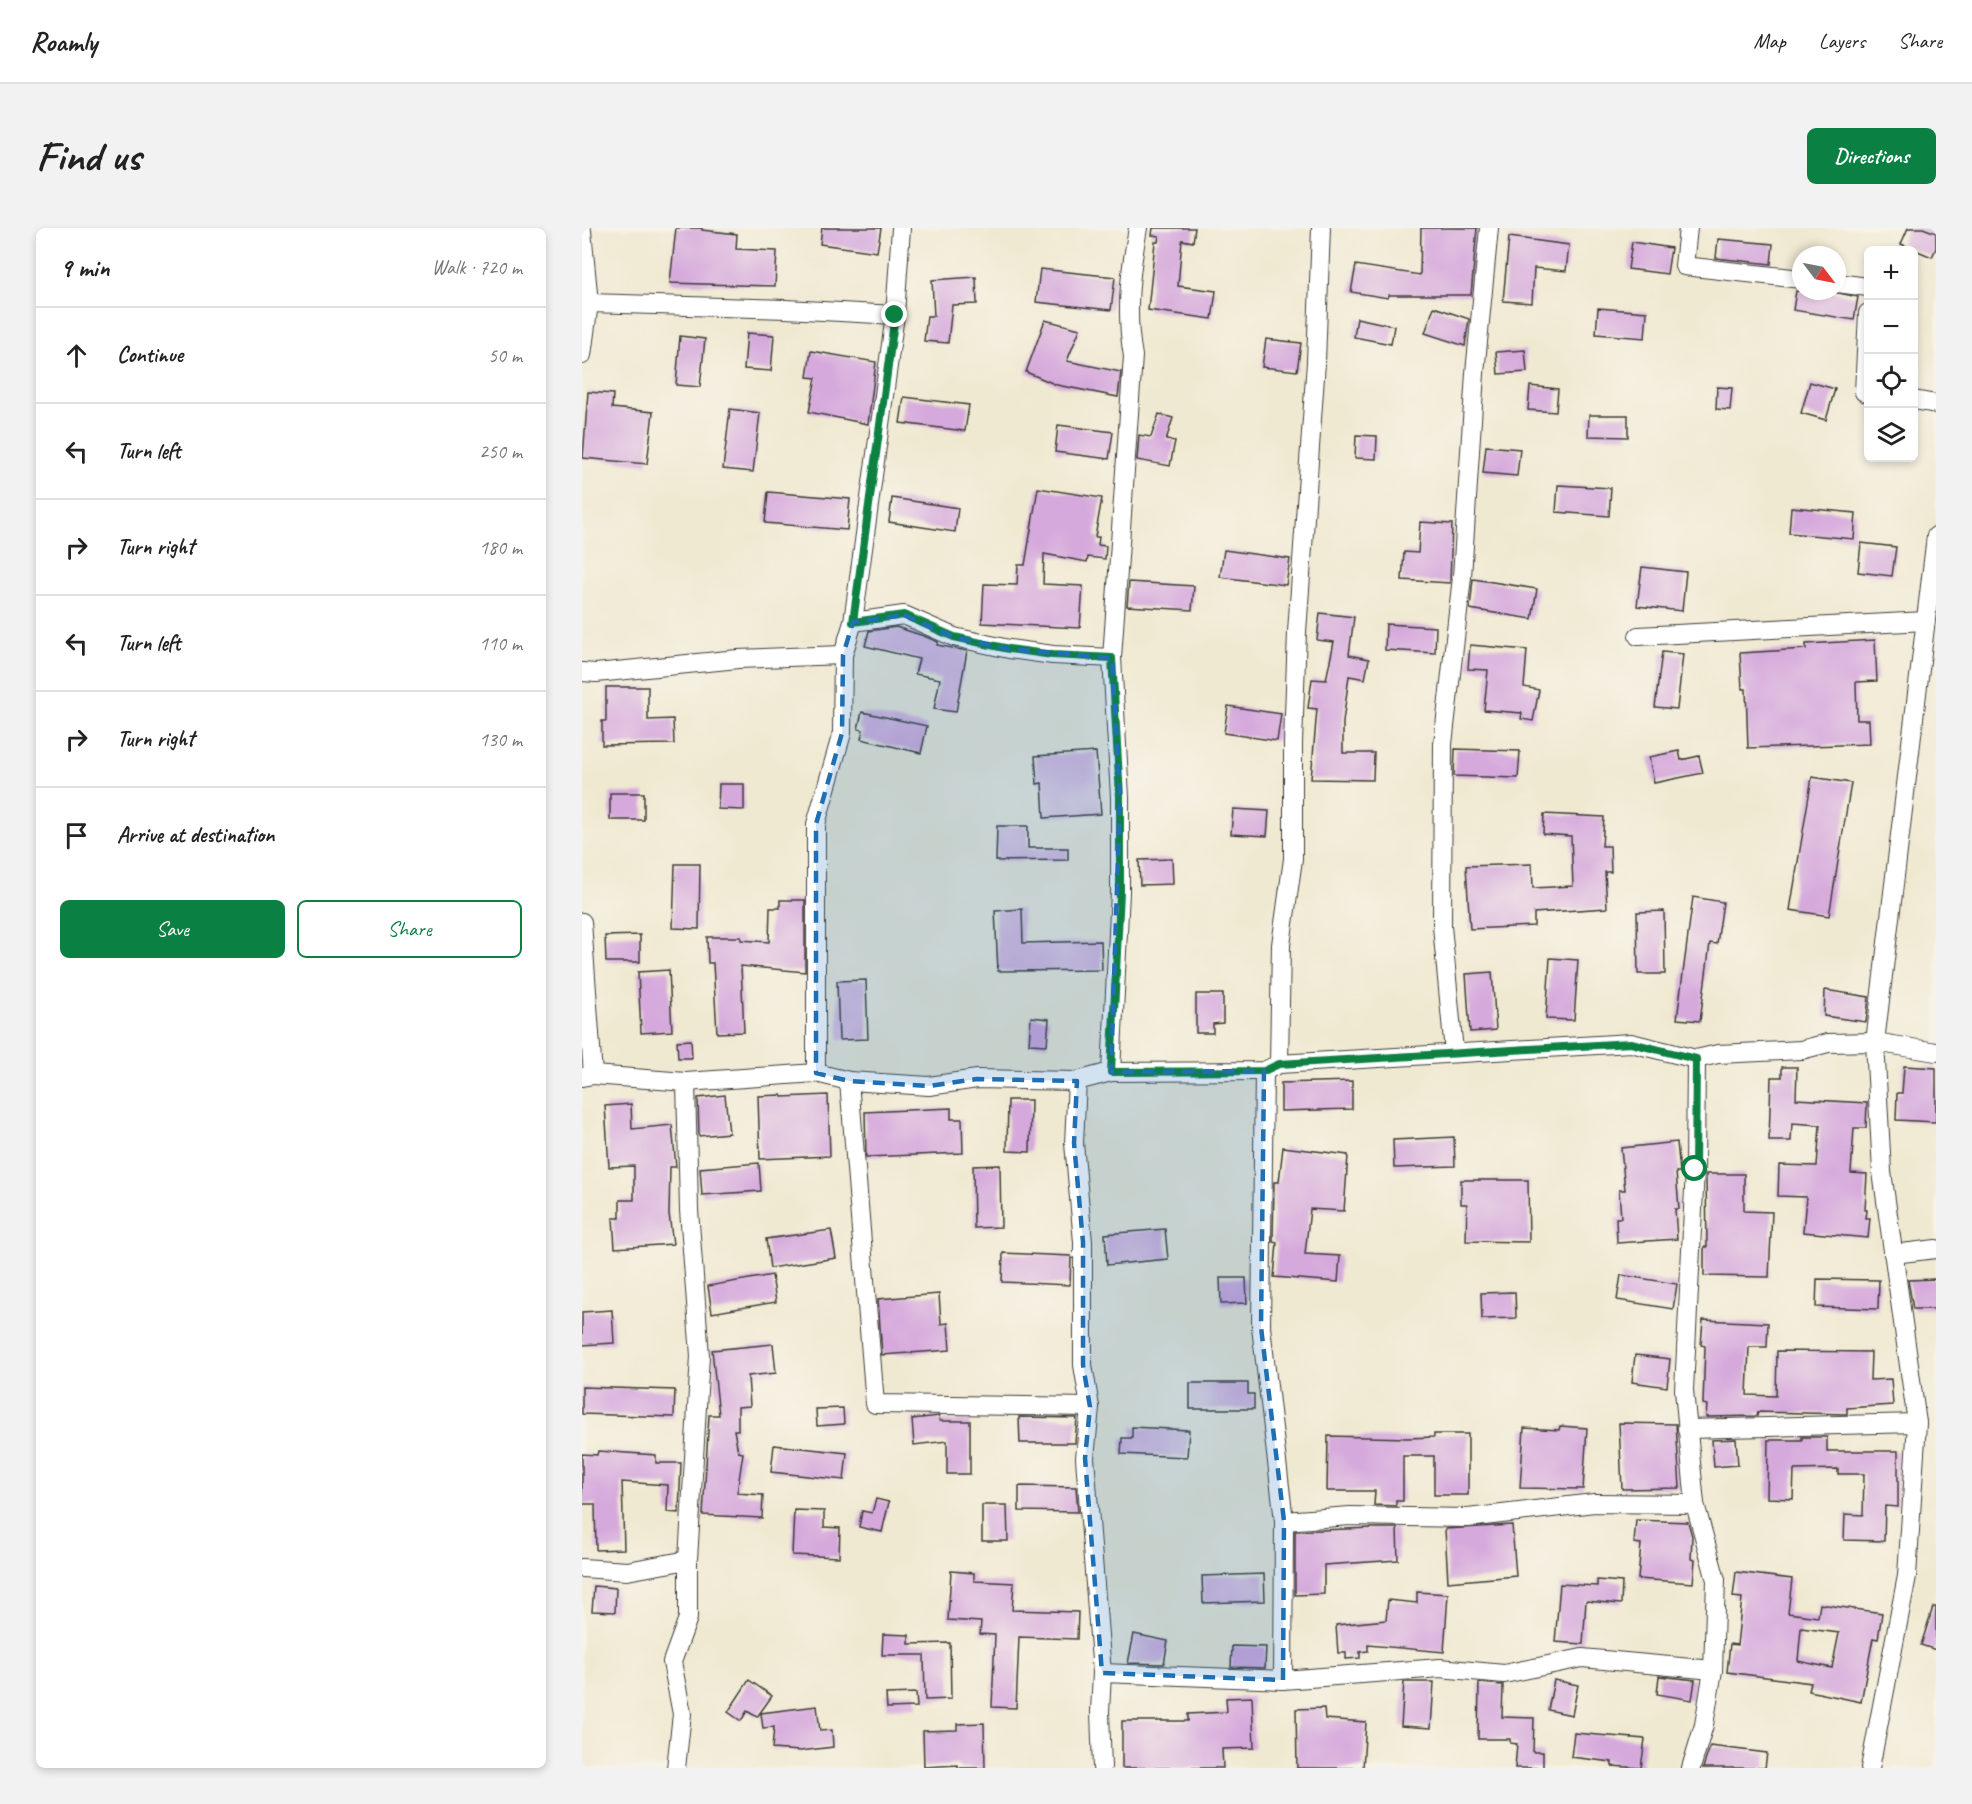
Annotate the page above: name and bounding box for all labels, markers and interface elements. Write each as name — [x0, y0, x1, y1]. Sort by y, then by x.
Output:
text: Roamly — [30, 24, 97, 59]
text: Map — [1753, 28, 1786, 54]
text: Layers — [1819, 28, 1865, 54]
text: Share — [1898, 28, 1942, 54]
button: Directions — [1807, 128, 1936, 184]
text: Find us — [36, 130, 141, 183]
north arrow — [1792, 246, 1846, 300]
map controls — [1864, 246, 1918, 462]
button: + — [1864, 246, 1918, 300]
text: 9 min — [60, 251, 110, 284]
text: Walk · 720 m — [432, 255, 522, 280]
button: − — [1864, 300, 1918, 354]
route end — [881, 301, 907, 327]
icon: ahead — [60, 339, 93, 372]
text: Continue — [117, 341, 183, 369]
text: 50 m — [488, 343, 522, 368]
button: locate — [1864, 354, 1918, 408]
button: layers — [1864, 408, 1918, 462]
icon: left — [60, 435, 93, 468]
text: Turn left — [117, 437, 181, 465]
text: 250 m — [479, 439, 522, 464]
icon: right — [60, 531, 93, 564]
text: Turn right — [117, 533, 194, 561]
text: 180 m — [479, 535, 522, 560]
icon: left — [60, 627, 93, 660]
text: Turn left — [117, 629, 181, 657]
text: 110 m — [479, 631, 522, 656]
icon: right — [60, 723, 93, 756]
text: Turn right — [117, 725, 194, 753]
text: 130 m — [479, 727, 522, 752]
icon: arrive — [60, 819, 93, 852]
text: Arrive at destination — [117, 821, 274, 849]
button: Save — [60, 900, 285, 958]
button: Share — [297, 900, 522, 958]
route start — [1681, 1155, 1707, 1181]

